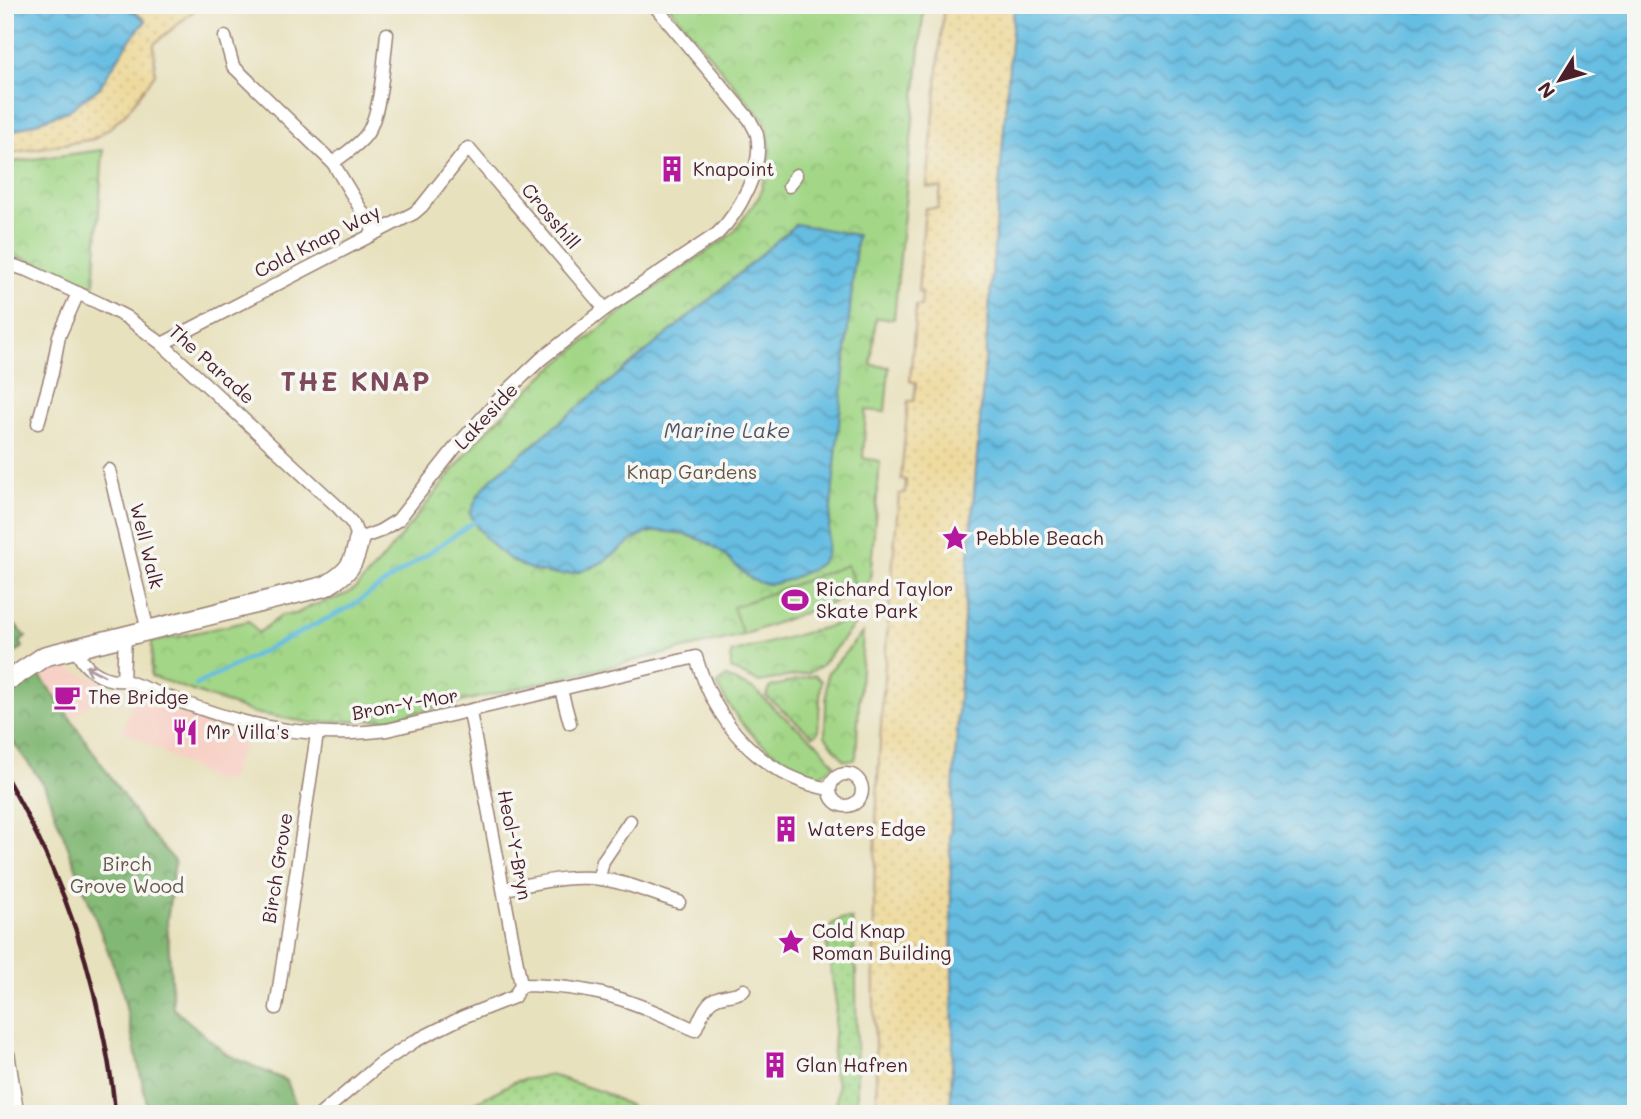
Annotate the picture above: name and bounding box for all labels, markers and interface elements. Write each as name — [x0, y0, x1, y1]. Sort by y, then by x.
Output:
north arrow — [1526, 46, 1596, 116]
text: N — [1532, 77, 1560, 104]
building icon: Knapoint — [657, 154, 687, 184]
place label: Knapoint — [693, 156, 775, 181]
street label: Crosshill — [516, 177, 586, 254]
street label: Cold Knap Way — [250, 198, 384, 283]
street label: The Parade — [164, 318, 261, 409]
district label: THE KNAP — [280, 364, 432, 398]
street label: Lakeside — [448, 377, 523, 454]
water label: Marine Lake — [664, 416, 790, 443]
park label: Knap Gardens — [627, 459, 757, 484]
street label: Well Walk — [125, 500, 170, 591]
place icon: Pebble Beach — [940, 523, 970, 553]
place label: Pebble Beach — [976, 525, 1103, 550]
place label: Richard Taylor Skate Park — [816, 576, 953, 623]
sports icon: Richard Taylor Skate Park — [780, 585, 810, 615]
one-way arrow — [85, 663, 106, 677]
cafe icon: The Bridge — [52, 682, 82, 712]
street label: Bron-Y-Mor — [350, 682, 460, 725]
place label: The Bridge — [88, 684, 189, 709]
restaurant icon: Mr Villa's — [170, 717, 200, 747]
place label: Mr Villa's — [206, 719, 290, 744]
street label: Heol-Y-Bryn — [493, 788, 538, 902]
street label: Birch Grove — [255, 811, 298, 925]
building icon: Waters Edge — [771, 814, 801, 844]
place label: Waters Edge — [807, 816, 926, 841]
park label: Birch Grove Wood — [70, 851, 184, 898]
place label: Cold Knap Roman Building — [812, 918, 951, 965]
place icon: Cold Knap Roman Building — [776, 927, 806, 957]
building icon: Glan Hafren — [760, 1050, 790, 1080]
place label: Glan Hafren — [796, 1052, 908, 1077]

